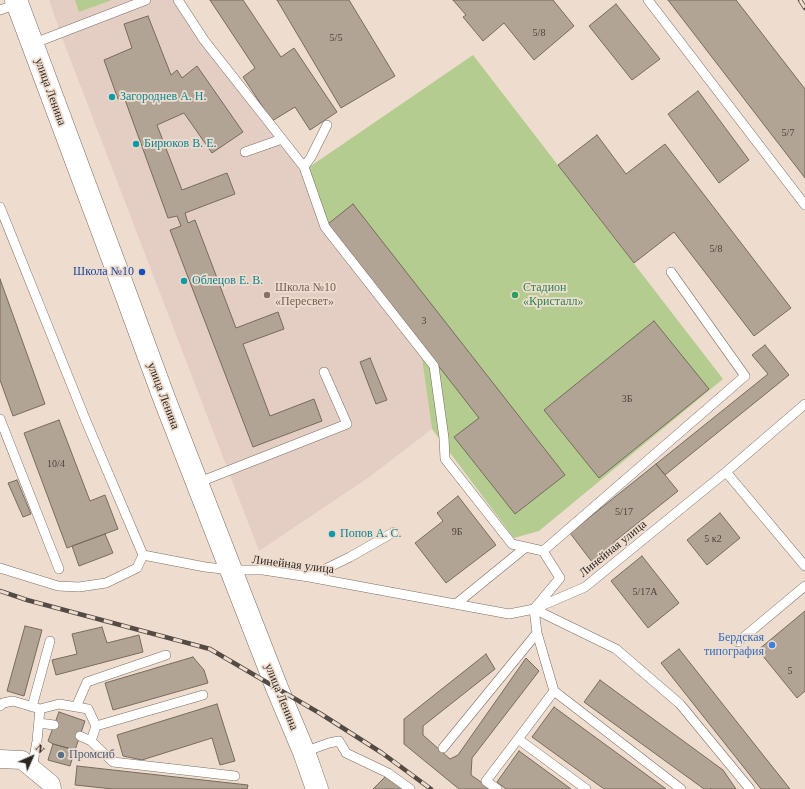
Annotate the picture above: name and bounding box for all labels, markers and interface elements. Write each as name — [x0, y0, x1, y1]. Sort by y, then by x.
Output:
house number: 5/8 — [533, 27, 545, 39]
house number: 5/5 — [330, 32, 342, 44]
street label: улица Ленина — [31, 56, 69, 128]
place label: Загороднев А. Н. — [120, 90, 206, 104]
marker: Загороднев А. Н. — [107, 92, 117, 102]
house number: 5/7 — [782, 127, 794, 139]
place label: Бирюков В. Е. — [144, 137, 216, 151]
marker: Бирюков В. Е. — [131, 139, 141, 149]
house number: 5/8 — [710, 243, 722, 255]
place label: Школа №10 — [73, 265, 134, 279]
marker: Школа №10 — [137, 267, 147, 277]
place label: Облецов Е. В. — [192, 274, 263, 288]
marker: Облецов Е. В. — [179, 276, 189, 286]
place label: Школа №10 «Пересвет» — [275, 281, 336, 309]
place label: Стадион «Кристалл» — [523, 281, 584, 309]
marker: Школа №10 «Пересвет» — [262, 290, 272, 300]
marker: Стадион «Кристалл» — [510, 290, 520, 300]
house number: 3 — [422, 315, 426, 327]
street label: улица Ленина — [144, 360, 182, 432]
house number: 3Б — [622, 393, 632, 405]
house number: 10/4 — [47, 458, 65, 470]
house number: 5/17 — [615, 506, 633, 518]
street label: Линейная улица — [576, 517, 650, 581]
house number: 9Б — [452, 526, 462, 538]
place label: Попов А. С. — [340, 527, 401, 541]
marker: Попов А. С. — [327, 529, 337, 539]
house number: 5 к2 — [704, 533, 722, 545]
street label: Линейная улица — [251, 553, 335, 577]
house number: 5/17А — [632, 586, 658, 598]
place label: Бердская типография — [704, 631, 764, 659]
marker: Бердская типография — [767, 640, 777, 650]
street label: улица Ленина — [261, 662, 301, 732]
house number: 5 — [788, 665, 792, 677]
north arrow — [12, 737, 52, 777]
text: N — [33, 741, 48, 756]
place label: Промсиб — [69, 748, 115, 762]
marker: Промсиб — [56, 750, 66, 760]

